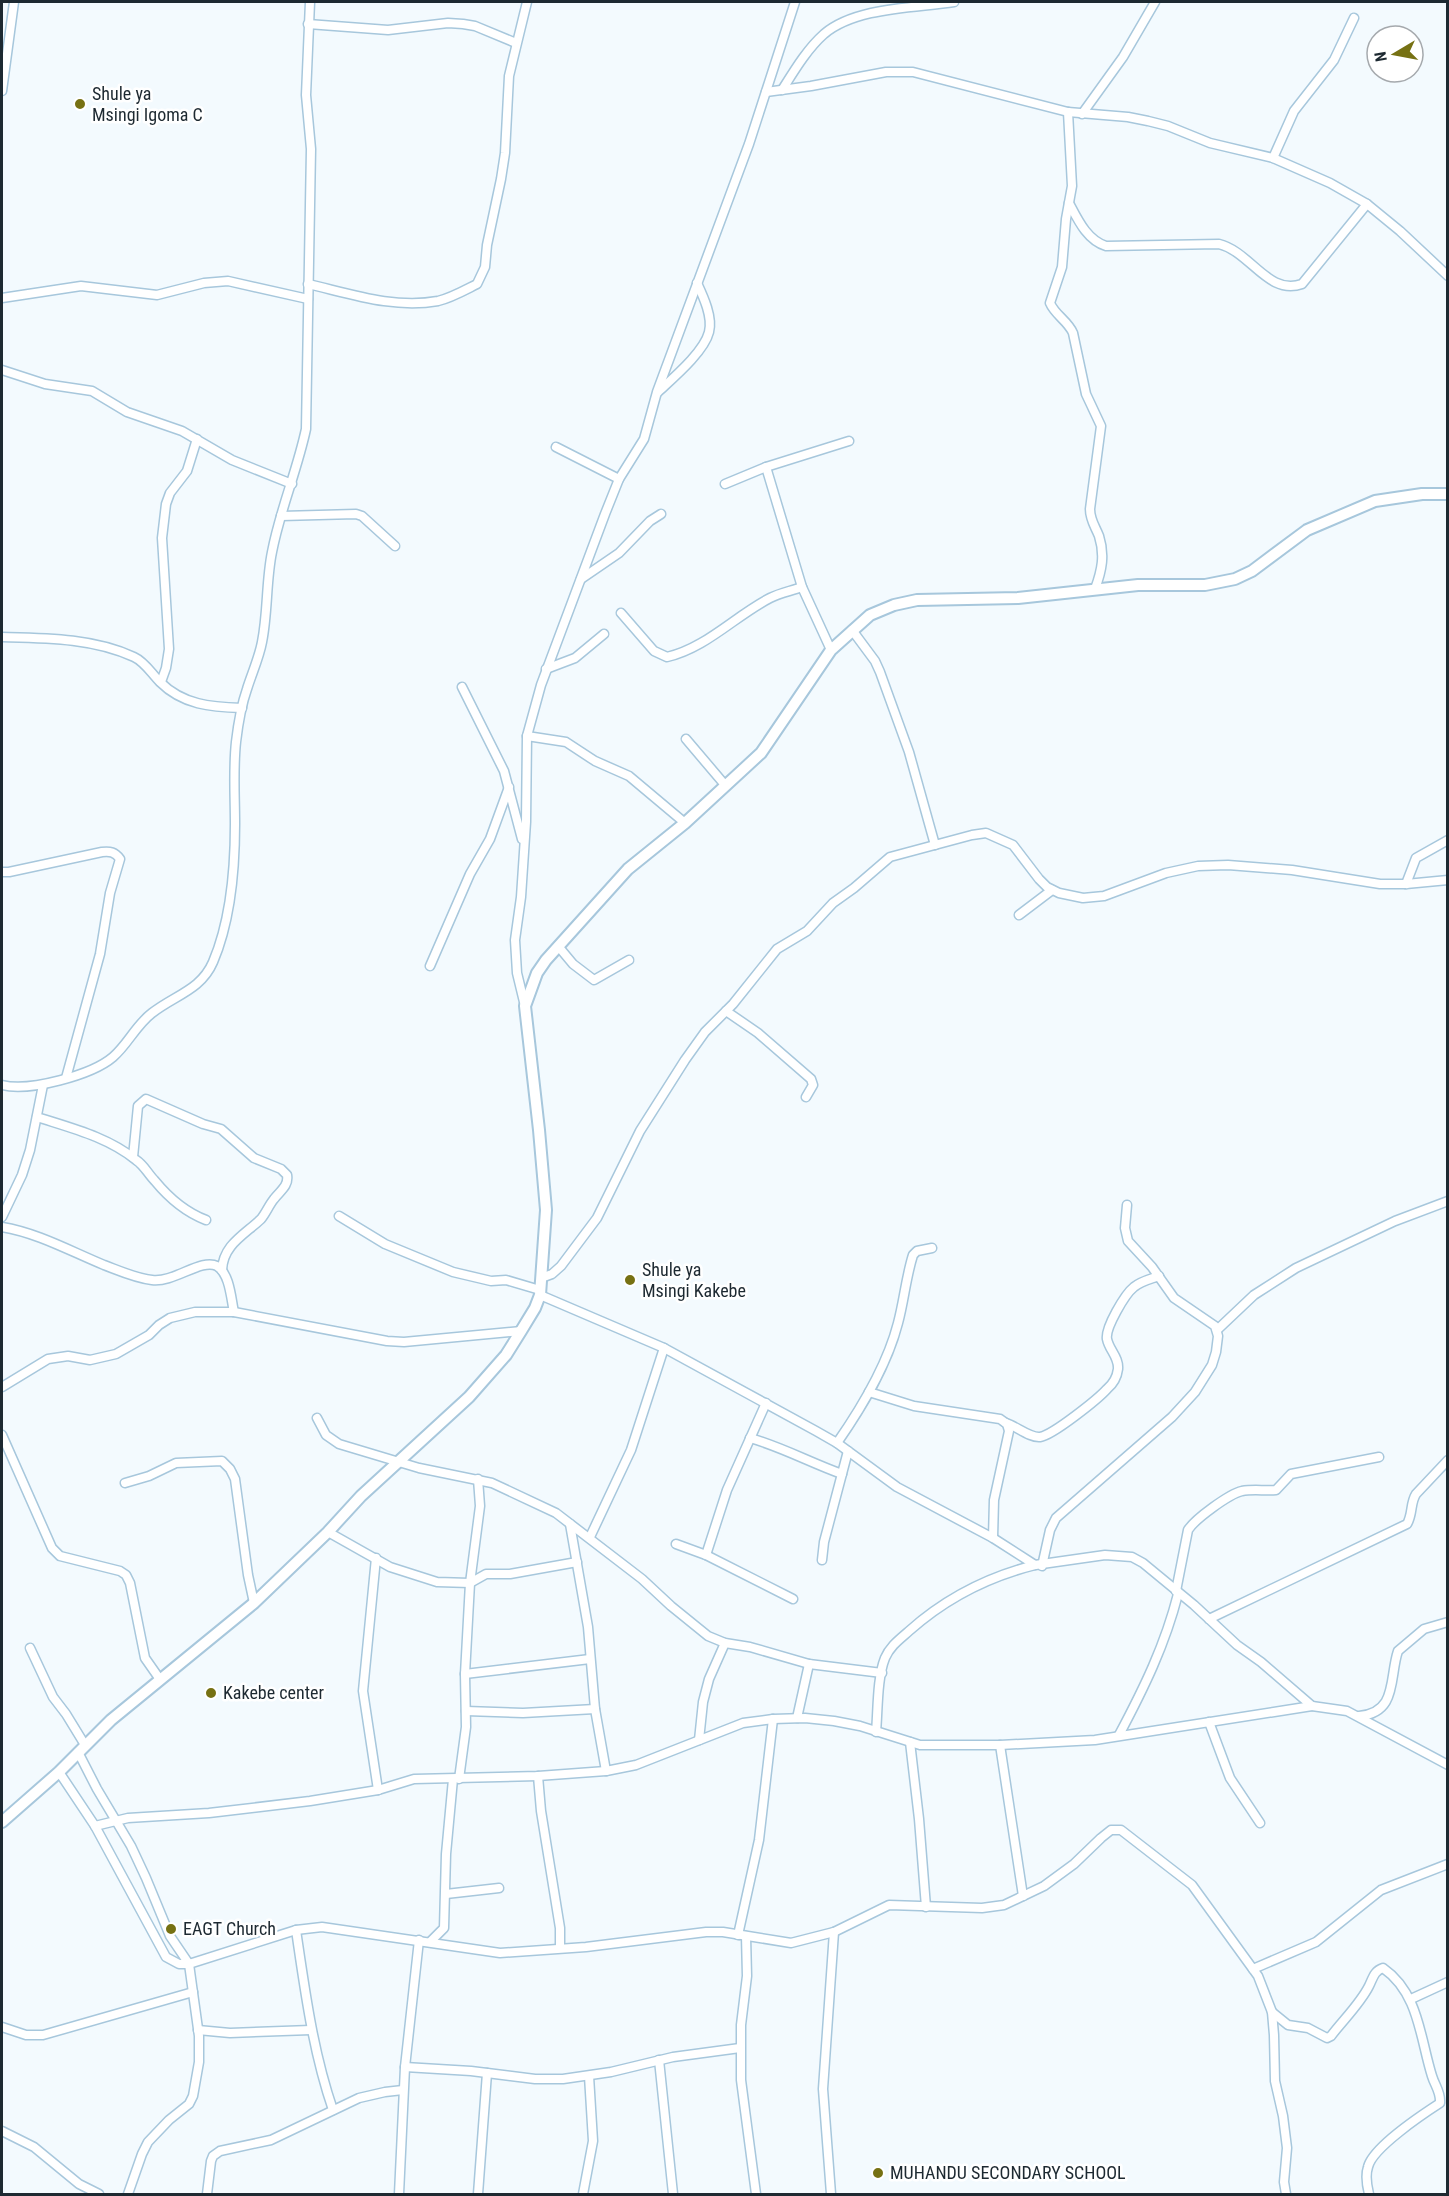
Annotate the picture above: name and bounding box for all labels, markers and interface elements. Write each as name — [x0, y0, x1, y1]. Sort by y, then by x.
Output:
north arrow — [1365, 24, 1425, 84]
text: N — [1371, 50, 1391, 63]
place label: Shule ya Msingi Igoma C — [92, 83, 203, 125]
marker: Shule ya Msingi Igoma C — [73, 97, 87, 111]
place label: Shule ya Msingi Kakebe — [642, 1259, 746, 1301]
marker: Shule ya Msingi Kakebe — [623, 1273, 637, 1287]
place label: Kakebe center — [223, 1682, 324, 1703]
marker: Kakebe center — [204, 1686, 218, 1700]
place label: EAGT Church — [183, 1918, 276, 1939]
marker: EAGT Church — [164, 1922, 178, 1936]
place label: MUHANDU SECONDARY SCHOOL — [890, 2162, 1126, 2183]
marker: MUHANDU SECONDARY SCHOOL — [871, 2166, 885, 2180]

